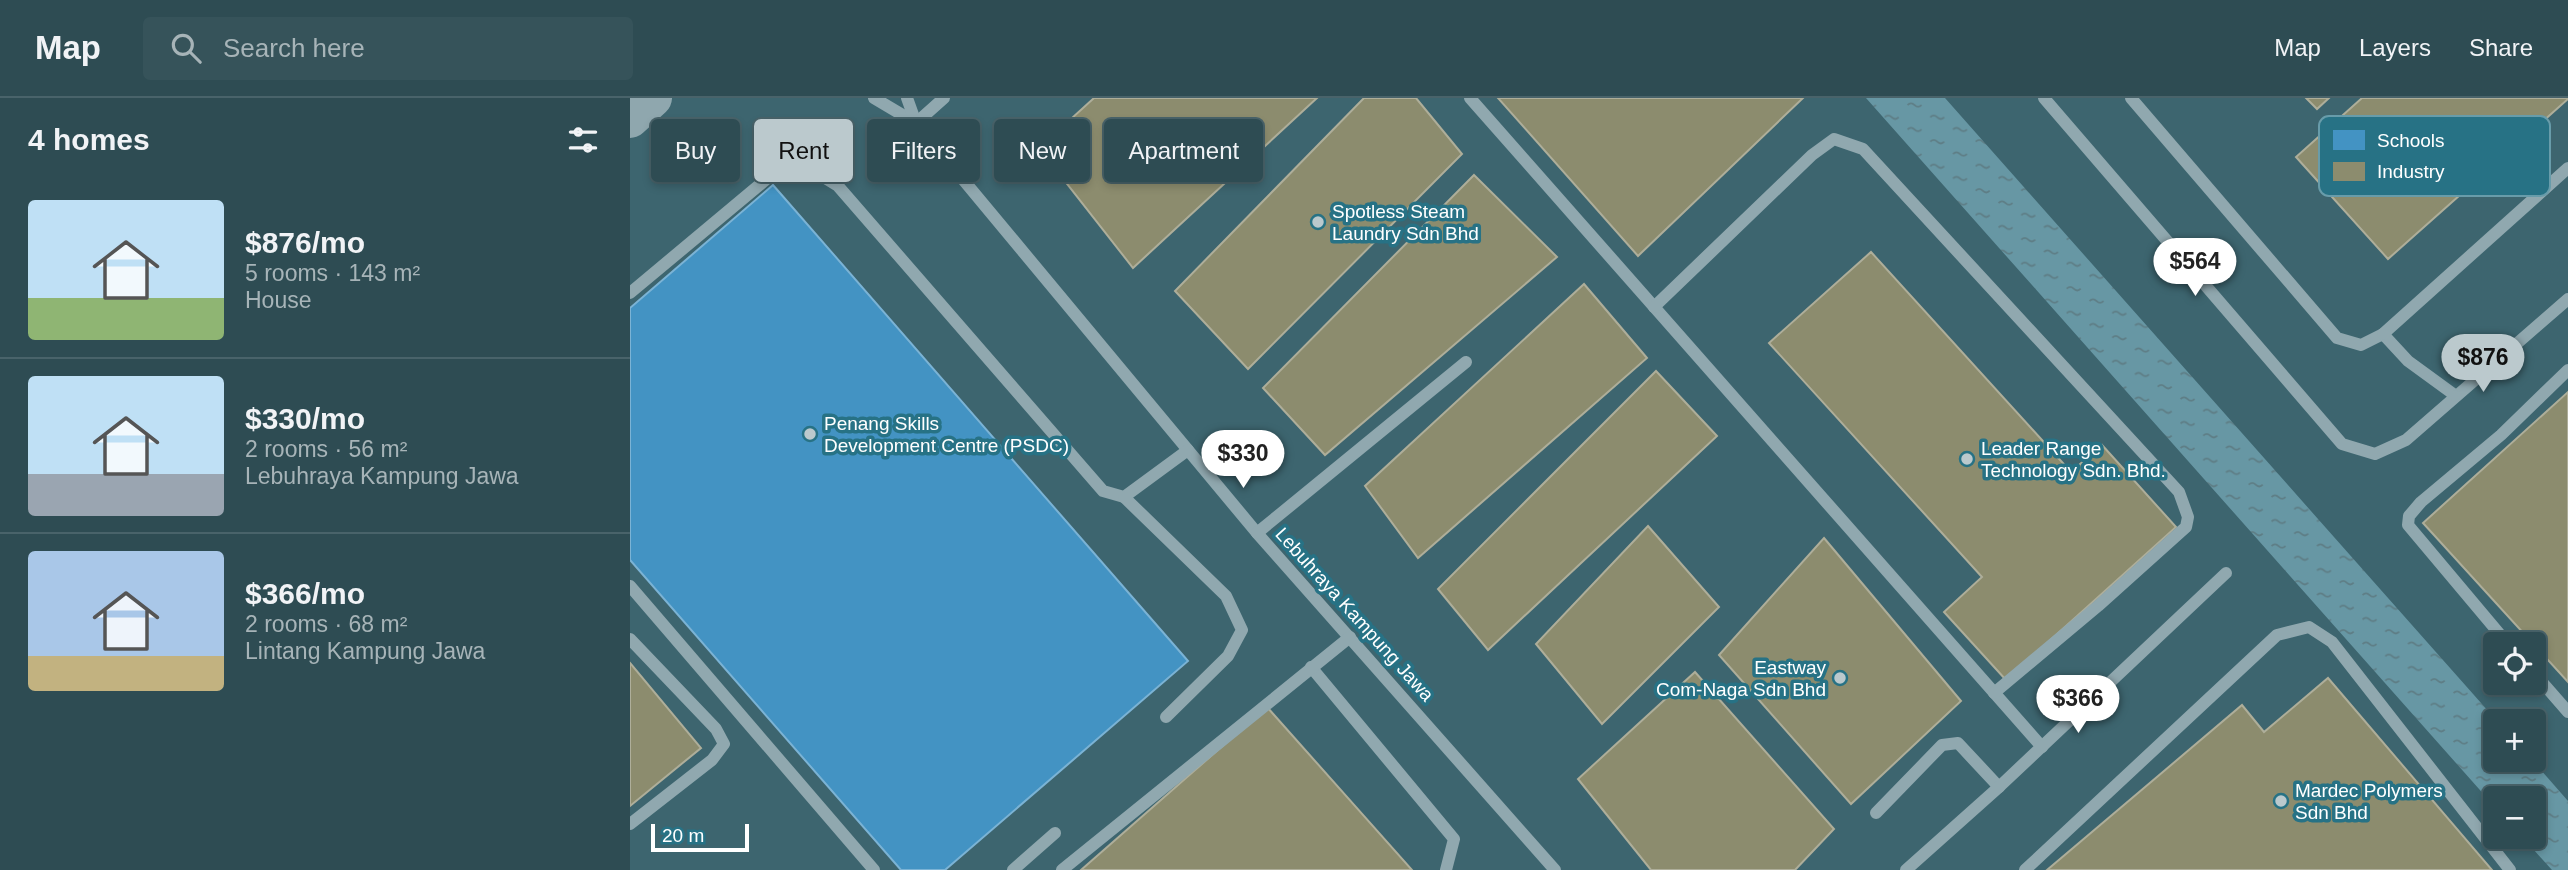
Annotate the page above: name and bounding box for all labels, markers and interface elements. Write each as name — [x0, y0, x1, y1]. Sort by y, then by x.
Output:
search box — [143, 17, 633, 80]
text: Map — [35, 29, 101, 66]
icon: search — [167, 29, 205, 67]
text: Search here — [223, 33, 365, 63]
text: Map — [2274, 34, 2321, 61]
text: Layers — [2359, 34, 2431, 61]
text: Share — [2469, 34, 2533, 61]
legend — [2319, 116, 2550, 196]
chip: Buy — [651, 119, 740, 182]
chip: Rent — [754, 119, 853, 182]
chip: Filters — [867, 119, 980, 182]
chip: New — [994, 119, 1090, 182]
chip: Apartment — [1104, 119, 1263, 182]
icon: filters — [564, 121, 602, 159]
text: 4 homes — [28, 123, 150, 156]
text: Schools — [2377, 130, 2445, 151]
text: Industry — [2377, 161, 2445, 182]
place label: Spotless Steam Laundry Sdn Bhd — [1332, 201, 1479, 244]
marker: Spotless Steam Laundry Sdn Bhd — [1310, 214, 1326, 230]
text: $876/mo — [245, 226, 365, 259]
icon: home — [84, 228, 168, 312]
pin: $564 — [2154, 238, 2236, 298]
text: $564 — [2169, 248, 2221, 274]
text: 5 rooms · 143 m² — [245, 260, 420, 286]
text: House — [245, 287, 311, 313]
pin: $876 — [2442, 334, 2524, 394]
text: $876 — [2457, 344, 2509, 370]
text: $330/mo — [245, 402, 365, 435]
icon: home — [84, 404, 168, 488]
place label: Penang Skills Development Centre (PSDC) — [824, 413, 1069, 456]
marker: Penang Skills Development Centre (PSDC) — [802, 426, 818, 442]
pin: $330 — [1202, 430, 1284, 490]
text: 2 rooms · 56 m² — [245, 436, 407, 462]
place label: Leader Range Technology Sdn. Bhd. — [1981, 438, 2166, 481]
text: $330 — [1217, 440, 1269, 466]
marker: Leader Range Technology Sdn. Bhd. — [1959, 451, 1975, 467]
text: Lebuhraya Kampung Jawa — [245, 463, 519, 489]
street label: Lebuhraya Kampung Jawa — [1271, 523, 1438, 706]
text: $366/mo — [245, 577, 365, 610]
icon: home — [84, 579, 168, 663]
text: 2 rooms · 68 m² — [245, 611, 407, 637]
map controls — [2483, 632, 2546, 849]
button: locate — [2483, 632, 2546, 695]
text: Lintang Kampung Jawa — [245, 638, 485, 664]
place label: Eastway Com-Naga Sdn Bhd — [1656, 657, 1826, 700]
marker: Eastway Com-Naga Sdn Bhd — [1832, 670, 1848, 686]
pin: $366 — [2037, 676, 2119, 735]
text: $366 — [2052, 685, 2104, 711]
button: + — [2483, 709, 2546, 772]
place label: Mardec Polymers Sdn Bhd — [2295, 780, 2443, 823]
button: − — [2483, 786, 2546, 849]
marker: Mardec Polymers Sdn Bhd — [2273, 793, 2289, 809]
scale bar — [651, 821, 749, 853]
text: 20 m — [662, 825, 704, 846]

